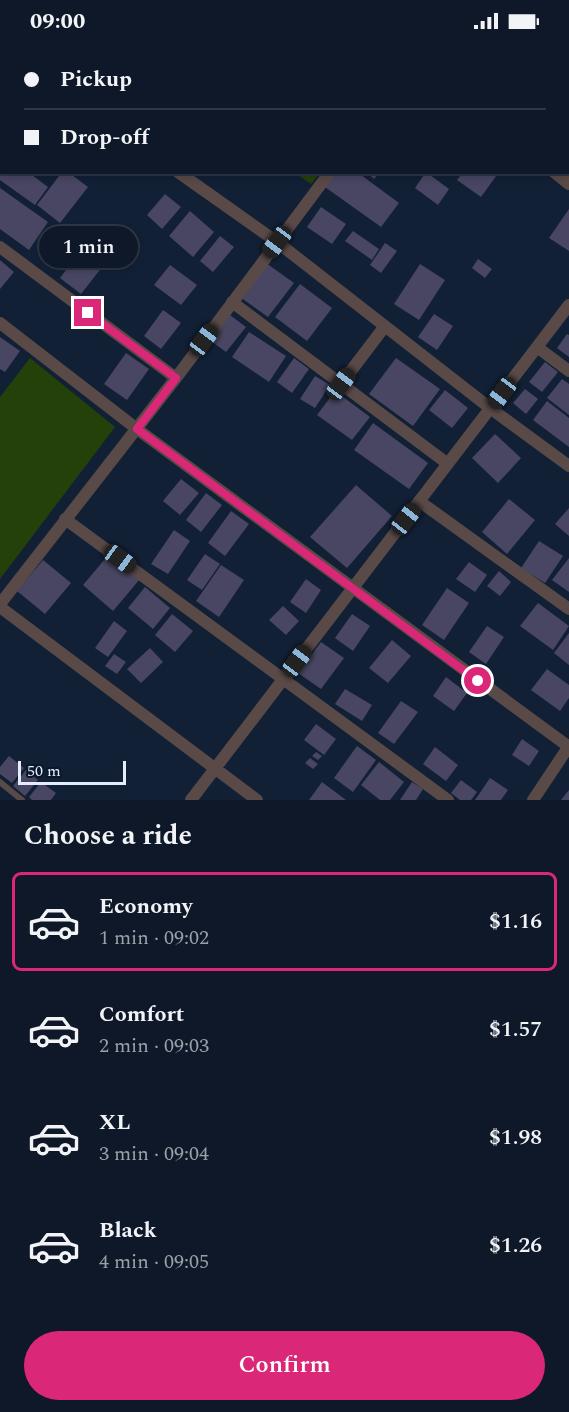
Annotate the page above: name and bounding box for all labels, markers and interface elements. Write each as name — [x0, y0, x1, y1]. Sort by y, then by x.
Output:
text: 09:00 — [30, 5, 85, 38]
text: Pickup — [60, 63, 132, 96]
text: Drop-off — [60, 121, 149, 154]
car — [259, 222, 295, 262]
callout: 1 min — [38, 226, 138, 268]
text: 1 min — [63, 232, 114, 262]
route end — [74, 299, 101, 326]
car — [186, 320, 222, 360]
car — [323, 364, 359, 404]
car — [484, 373, 520, 413]
car — [388, 499, 424, 539]
car — [100, 541, 140, 577]
car — [279, 641, 315, 681]
route start — [464, 667, 491, 694]
scale bar — [18, 758, 126, 786]
text: 50 m — [27, 759, 61, 783]
text: Choose a ride — [24, 815, 192, 857]
text: Economy — [99, 890, 192, 923]
icon: car — [27, 895, 81, 949]
text: $1.16 — [489, 905, 542, 938]
text: 1 min · 09:02 — [99, 923, 209, 953]
text: Comfort — [99, 998, 184, 1031]
icon: car — [27, 1003, 81, 1057]
text: $1.57 — [489, 1013, 542, 1046]
text: 2 min · 09:03 — [99, 1031, 209, 1061]
text: XL — [99, 1106, 130, 1139]
icon: car — [27, 1111, 81, 1165]
text: $1.98 — [489, 1121, 542, 1154]
text: 3 min · 09:04 — [99, 1139, 209, 1169]
text: Black — [99, 1214, 157, 1247]
icon: car — [27, 1219, 81, 1273]
text: $1.26 — [489, 1229, 542, 1262]
text: 4 min · 09:05 — [99, 1247, 209, 1277]
button: Confirm — [24, 1331, 545, 1400]

